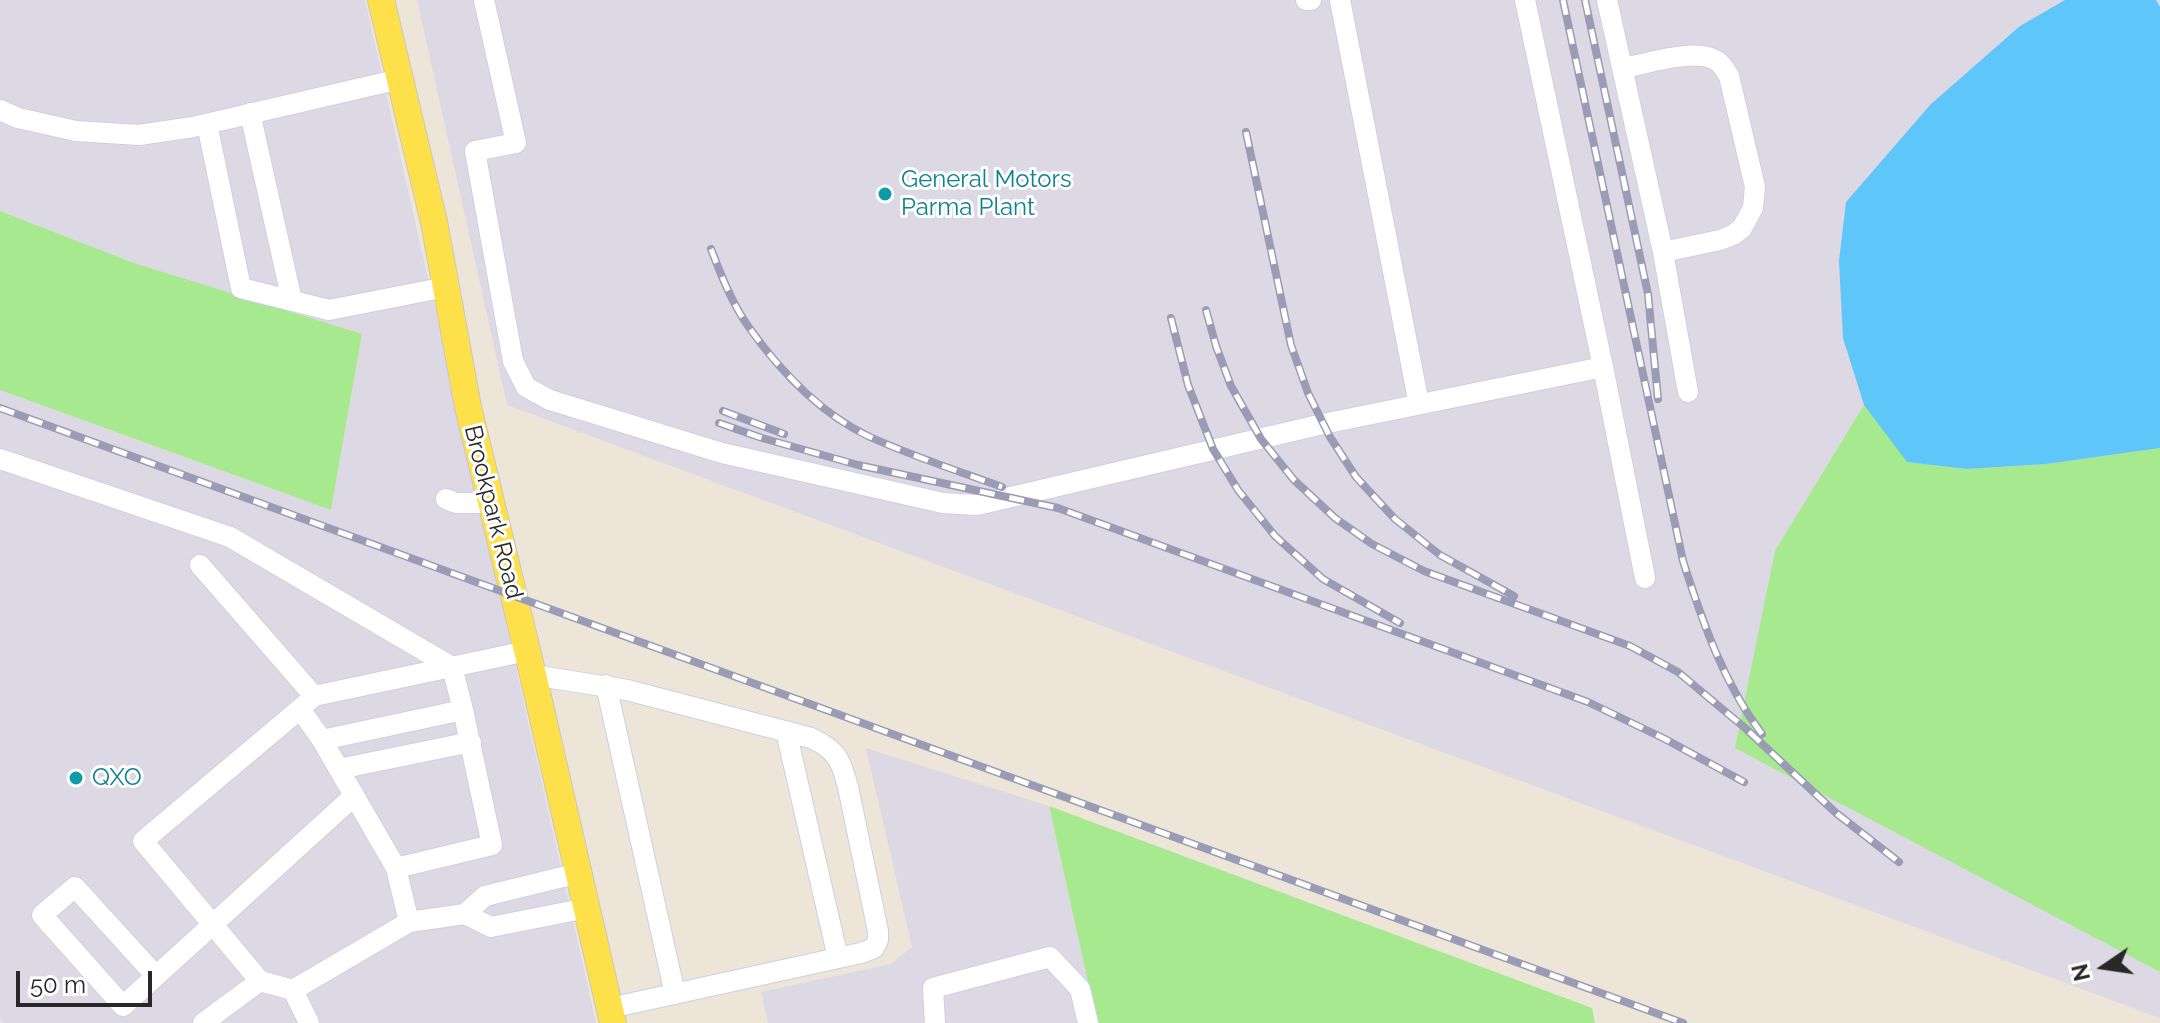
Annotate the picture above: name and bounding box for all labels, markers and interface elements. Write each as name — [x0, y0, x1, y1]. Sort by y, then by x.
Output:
place label: General Motors Parma Plant — [901, 166, 1072, 222]
marker: General Motors Parma Plant — [876, 185, 894, 203]
street label: Brookpark Road — [457, 422, 529, 602]
place label: QXO — [92, 764, 142, 792]
marker: QXO — [67, 769, 85, 787]
north arrow — [2064, 927, 2144, 1007]
scale bar — [20, 955, 156, 1005]
text: N — [2066, 961, 2095, 984]
text: 50 m — [30, 970, 86, 999]

